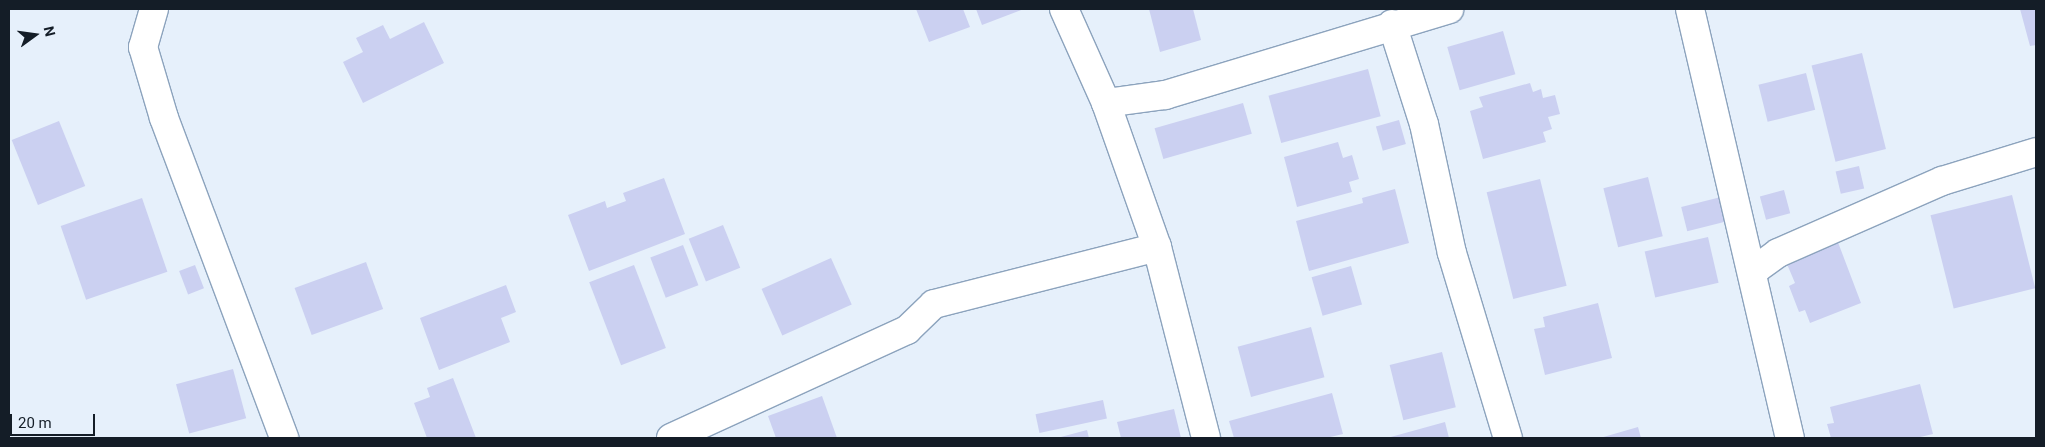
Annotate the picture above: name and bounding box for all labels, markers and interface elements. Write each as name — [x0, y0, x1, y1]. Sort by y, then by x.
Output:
north arrow — [10, 10, 60, 60]
text: N — [41, 25, 59, 38]
scale bar — [12, 404, 98, 436]
text: 20 m — [18, 414, 52, 432]

